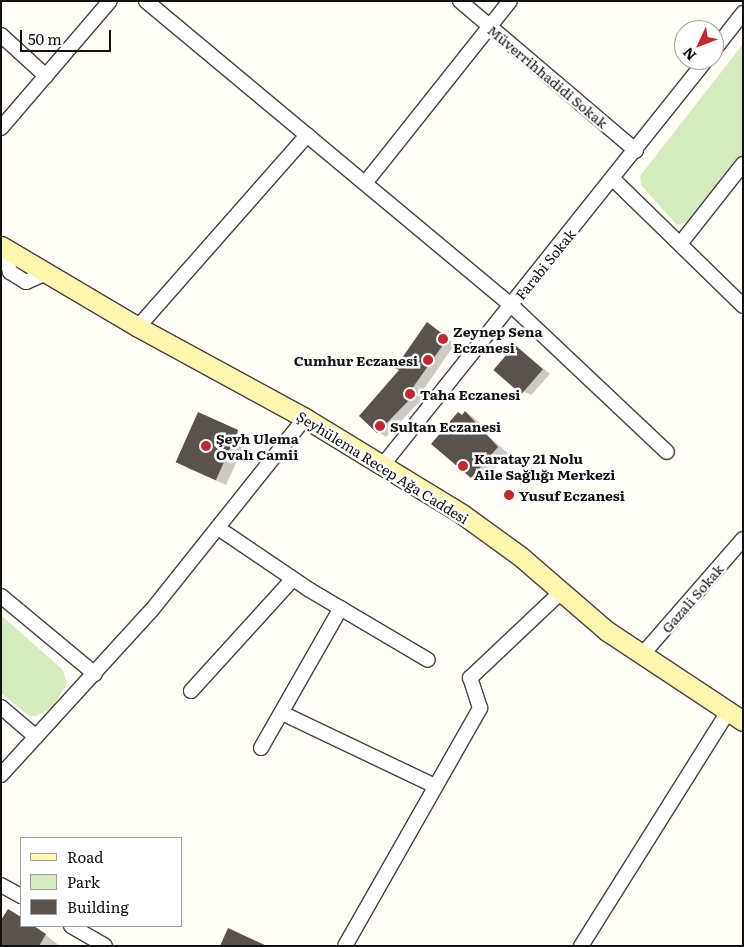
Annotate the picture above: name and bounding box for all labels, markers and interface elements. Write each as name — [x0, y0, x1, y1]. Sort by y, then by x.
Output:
scale bar — [22, 20, 114, 52]
north arrow — [674, 20, 724, 70]
street label: Müverrihhadidi Sokak — [485, 21, 611, 131]
text: 50 m — [28, 27, 62, 50]
text: N — [677, 43, 700, 66]
street label: Farabi Sokak — [511, 225, 579, 303]
place label: Zeynep Sena Eczanesi — [453, 323, 543, 356]
marker: Zeynep Sena Eczanesi — [437, 333, 449, 345]
place label: Cumhur Eczanesi — [294, 352, 418, 368]
marker: Cumhur Eczanesi — [422, 354, 434, 366]
place label: Taha Eczanesi — [420, 386, 520, 402]
marker: Taha Eczanesi — [404, 388, 416, 400]
street label: Şeyhülema Recep Ağa Caddesi — [294, 407, 472, 527]
place label: Sultan Eczanesi — [390, 418, 501, 434]
marker: Sultan Eczanesi — [374, 420, 386, 432]
place label: Şeyh Ulema Ovalı Camii — [216, 430, 299, 462]
marker: Şeyh Ulema Ovalı Camii — [200, 440, 212, 452]
place label: Karatay 21 Nolu Aile Sağlığı Merkezi — [474, 450, 615, 482]
marker: Karatay 21 Nolu Aile Sağlığı Merkezi — [456, 459, 470, 473]
place label: Yusuf Eczanesi — [519, 487, 625, 503]
marker: Yusuf Eczanesi — [503, 489, 515, 501]
street label: Gazali Sokak — [658, 560, 726, 636]
legend — [20, 837, 182, 927]
text: Road — [67, 845, 103, 868]
text: Park — [67, 870, 100, 893]
text: Building — [67, 895, 129, 918]

